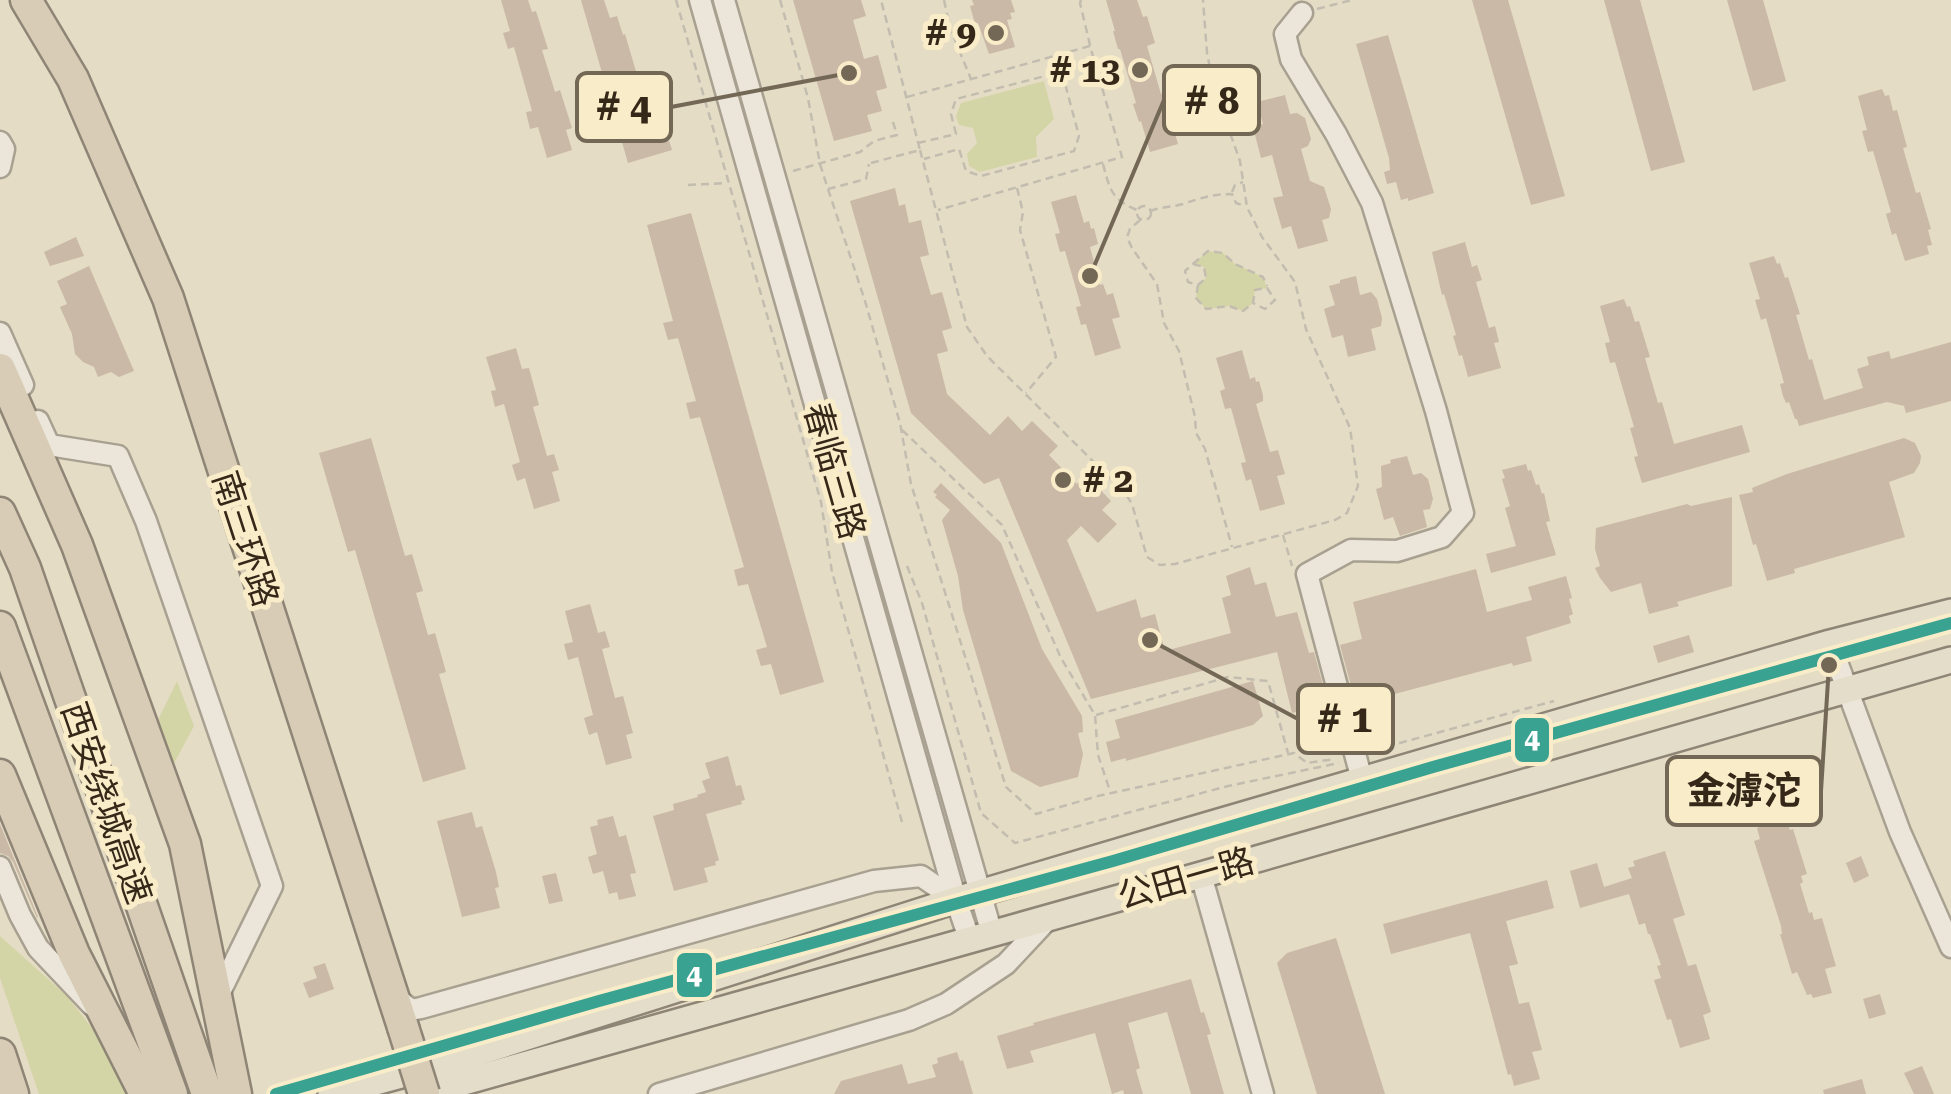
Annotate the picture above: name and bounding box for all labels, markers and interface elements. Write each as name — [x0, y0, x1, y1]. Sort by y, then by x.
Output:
place label: # 9 — [926, 13, 976, 54]
marker: # 9 — [985, 22, 1007, 44]
place label: # 13 — [1050, 50, 1120, 91]
marker: # 13 — [1129, 59, 1151, 81]
callout: # 8 — [1164, 66, 1259, 134]
callout: # 4 — [577, 73, 671, 141]
text: # 8 — [1185, 79, 1239, 123]
text: # 4 — [597, 85, 652, 129]
street label: 春临三路 — [795, 398, 873, 544]
place label: # 2 — [1083, 460, 1133, 501]
street label: 南三环路 — [204, 466, 286, 612]
marker: # 2 — [1052, 469, 1074, 491]
callout: # 1 — [1298, 685, 1393, 753]
street label: 西安绕城高速 — [52, 697, 160, 909]
text: # 1 — [1318, 697, 1372, 741]
line badge: 4 — [1513, 716, 1551, 764]
text: 4 — [1524, 723, 1540, 756]
callout: 金滹沱 — [1667, 757, 1821, 825]
text: 金滹沱 — [1687, 769, 1801, 813]
street label: 公田一路 — [1113, 840, 1259, 918]
line badge: 4 — [675, 951, 714, 999]
text: 4 — [686, 959, 702, 992]

